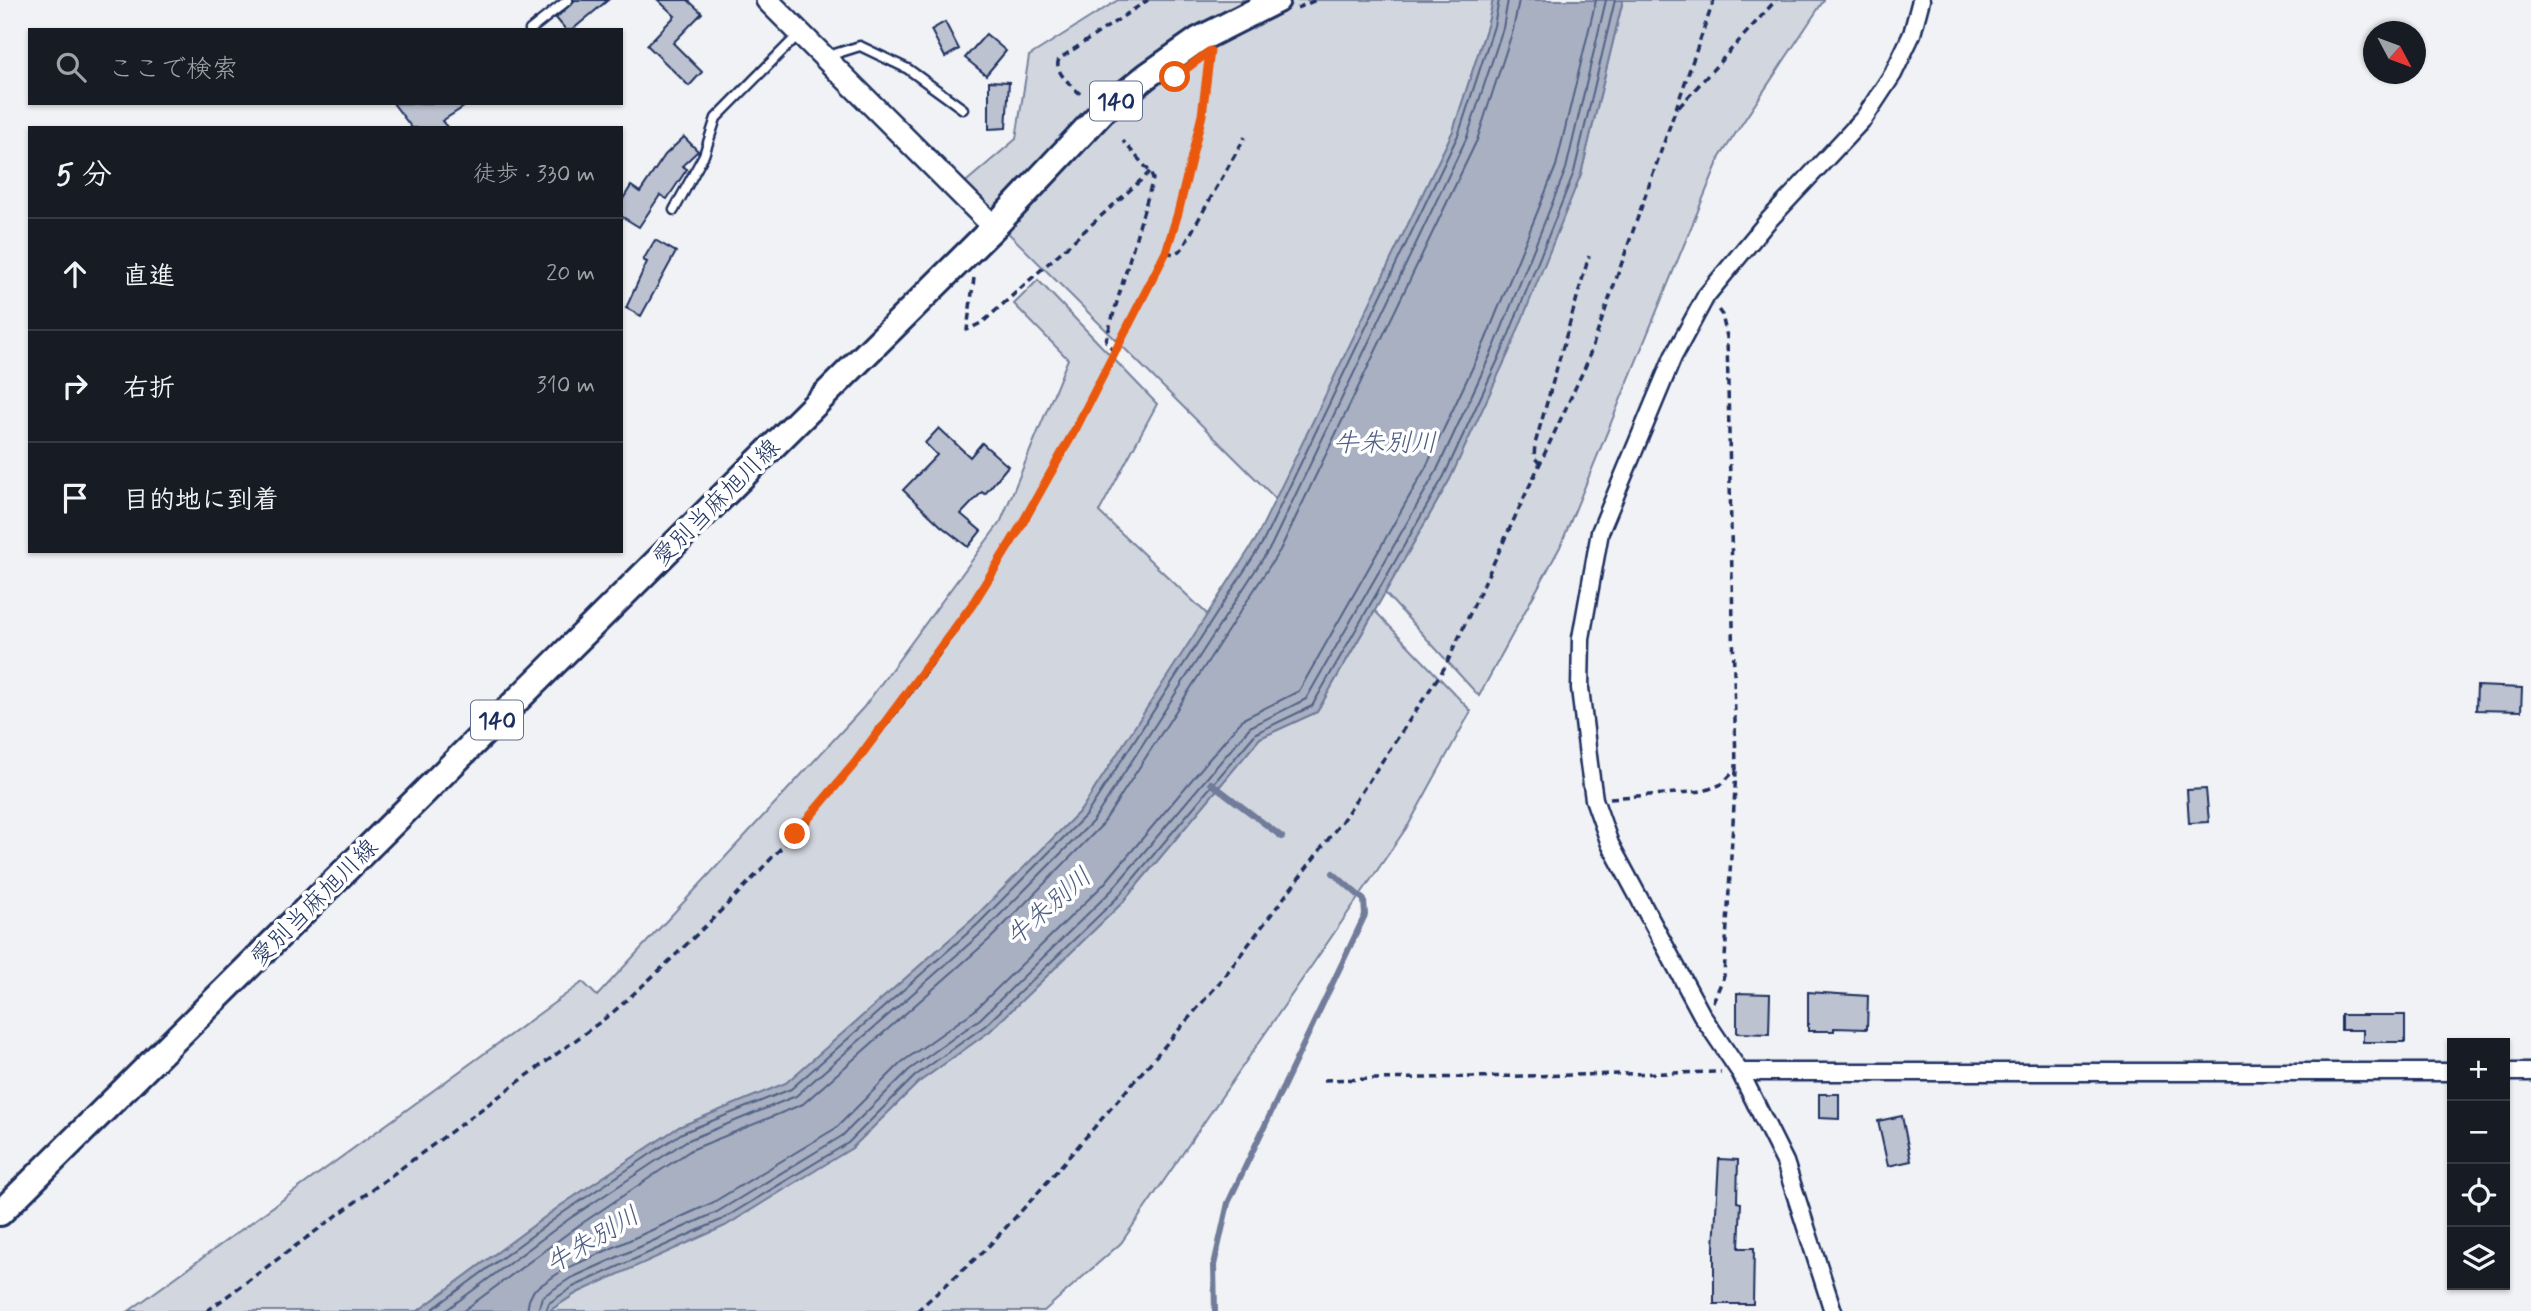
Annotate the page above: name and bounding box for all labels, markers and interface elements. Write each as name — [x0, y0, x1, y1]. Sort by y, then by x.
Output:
north arrow — [2363, 21, 2426, 84]
search box — [28, 28, 623, 105]
icon: search — [52, 48, 90, 86]
text: ここで検索 — [108, 53, 238, 87]
route start — [1159, 61, 1190, 92]
road number: 140 — [1090, 82, 1142, 120]
text: 5 分 — [56, 156, 112, 195]
text: 徒歩 · 330 m — [473, 160, 595, 190]
icon: ahead — [56, 255, 94, 293]
text: 20 m — [546, 259, 595, 289]
text: 直進 — [123, 260, 175, 294]
icon: right — [56, 367, 94, 405]
text: 310 m — [536, 371, 595, 401]
text: 右折 — [123, 372, 175, 406]
water label: 牛朱別川 — [1333, 427, 1437, 461]
street label: 愛別当麻旭川線 — [647, 433, 787, 573]
icon: arrive — [56, 479, 94, 517]
text: 目的地に到着 — [123, 484, 279, 518]
road number: 140 — [471, 700, 523, 740]
route end — [779, 818, 810, 849]
street label: 愛別当麻旭川線 — [245, 833, 385, 973]
water label: 牛朱別川 — [999, 861, 1100, 954]
map controls — [2447, 1038, 2510, 1290]
button: + — [2447, 1038, 2510, 1101]
button: − — [2447, 1101, 2510, 1164]
button: locate — [2447, 1164, 2510, 1227]
water label: 牛朱別川 — [540, 1199, 646, 1282]
button: layers — [2447, 1227, 2510, 1290]

